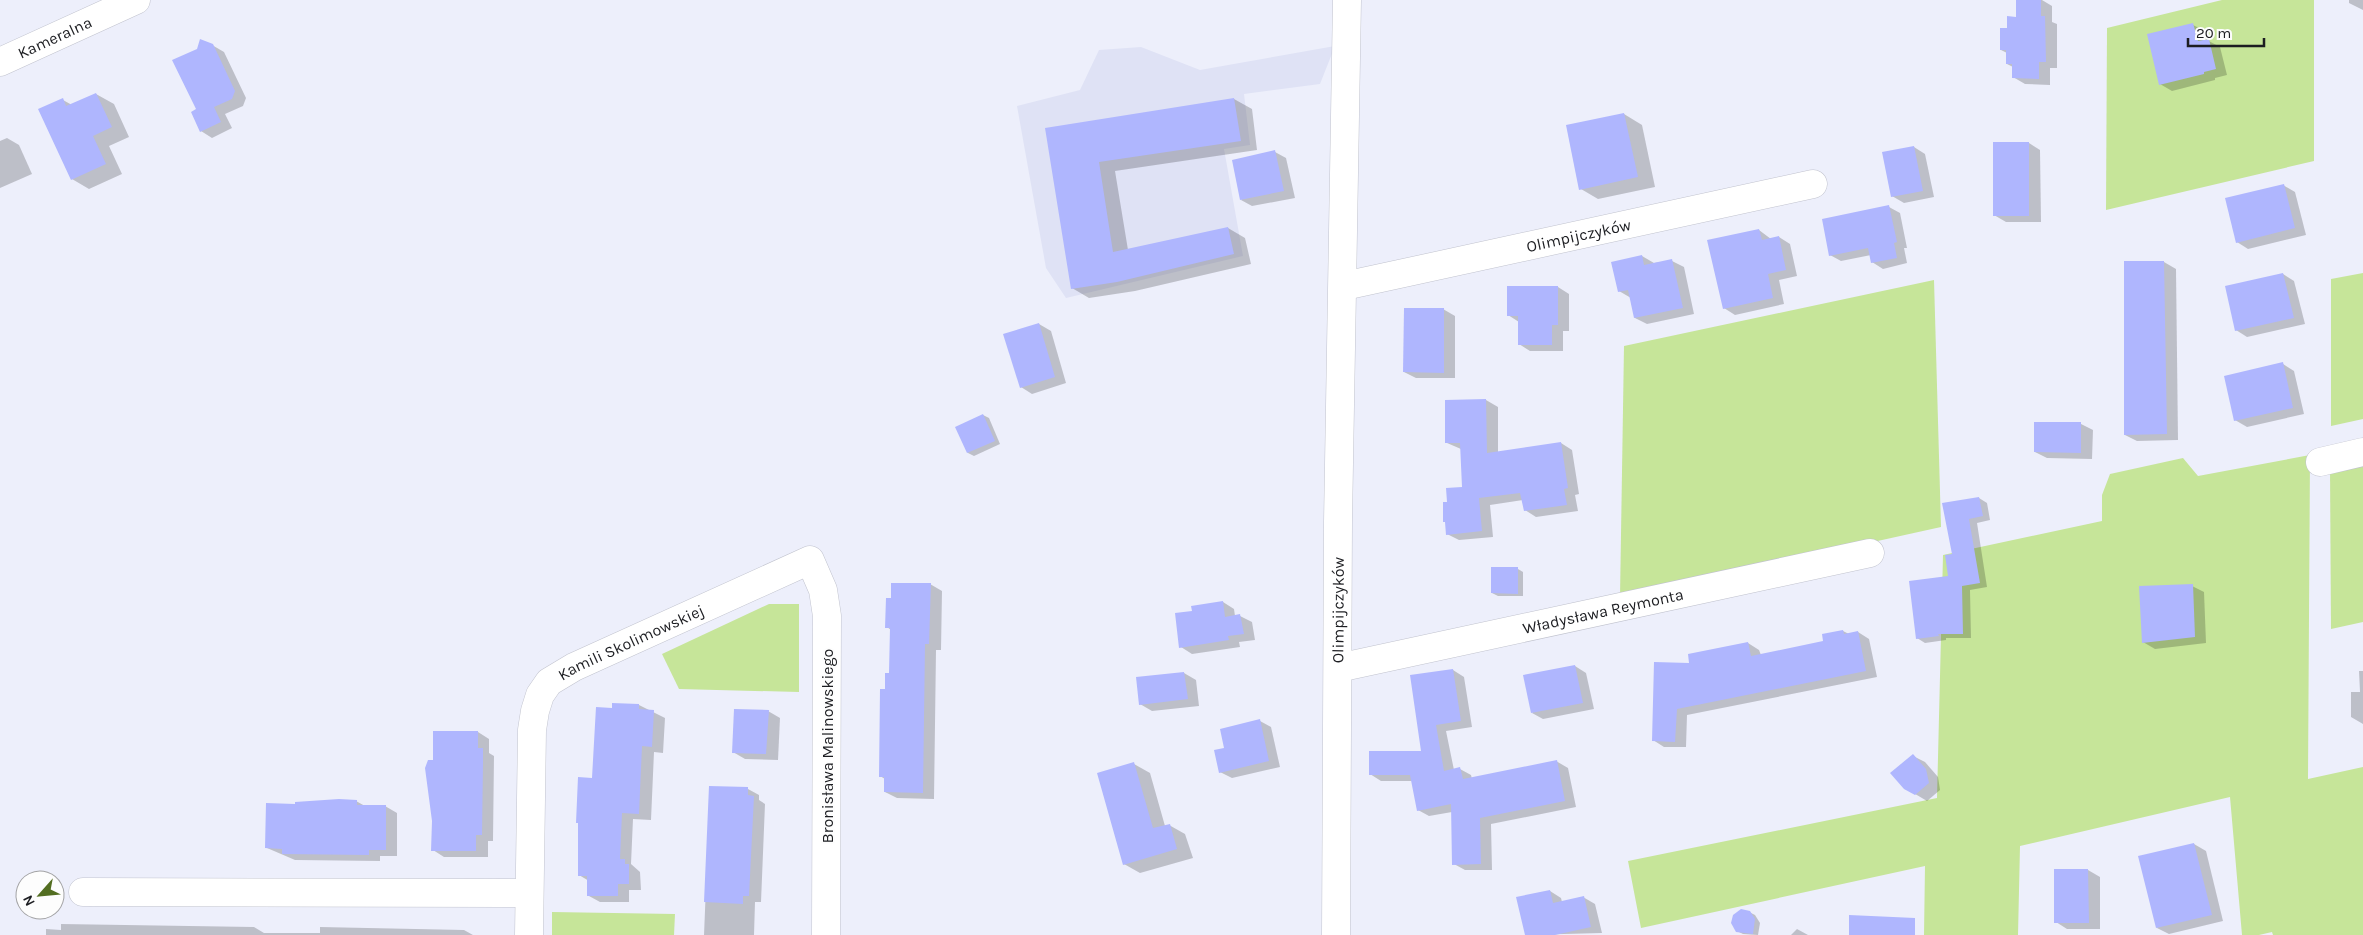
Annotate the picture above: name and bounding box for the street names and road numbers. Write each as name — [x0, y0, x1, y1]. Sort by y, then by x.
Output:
street label: Kameralna — [15, 12, 95, 62]
street label: Olimpijczyków — [1525, 214, 1633, 256]
street label: Olimpijczyków — [1328, 556, 1347, 663]
street label: Władysława Reymonta — [1521, 584, 1685, 637]
street label: Kamili Skolimowskiej — [554, 600, 707, 684]
street label: Bronisława Malinowskiego — [818, 649, 837, 843]

